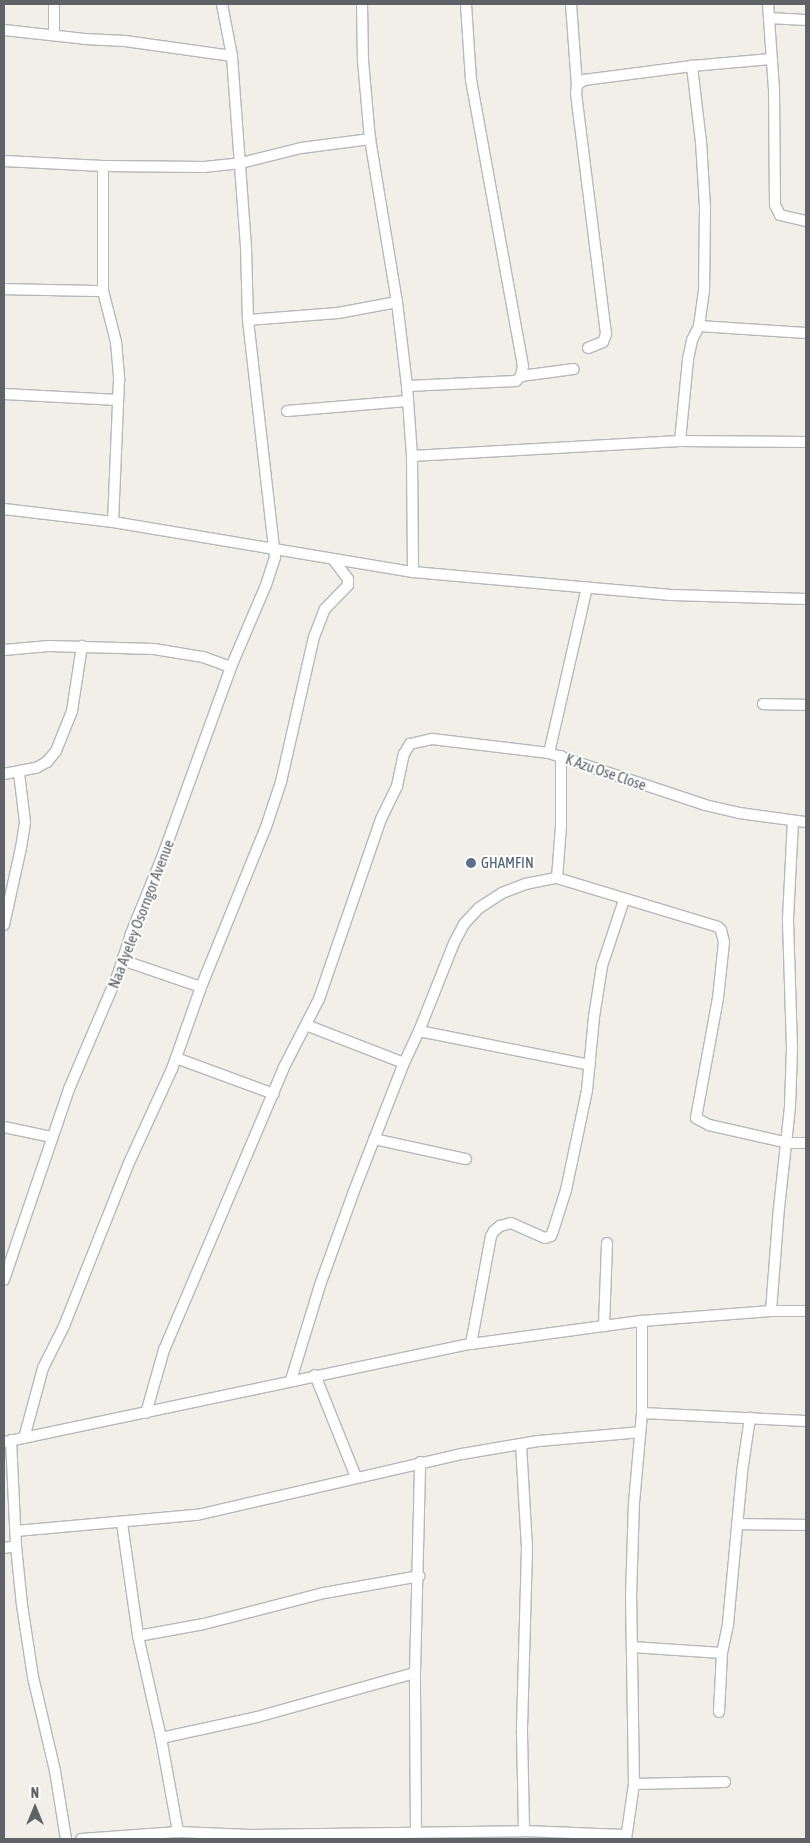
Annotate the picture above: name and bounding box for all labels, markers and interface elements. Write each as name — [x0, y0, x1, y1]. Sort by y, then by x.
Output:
street label: K Azu Ose Close — [563, 750, 649, 794]
street label: Naa Ayeley Osorngor Avenue — [104, 837, 178, 991]
place label: GHAMFIN — [481, 854, 534, 872]
marker: GHAMFIN — [465, 857, 477, 869]
north arrow — [10, 1783, 60, 1833]
text: N — [31, 1785, 39, 1801]

